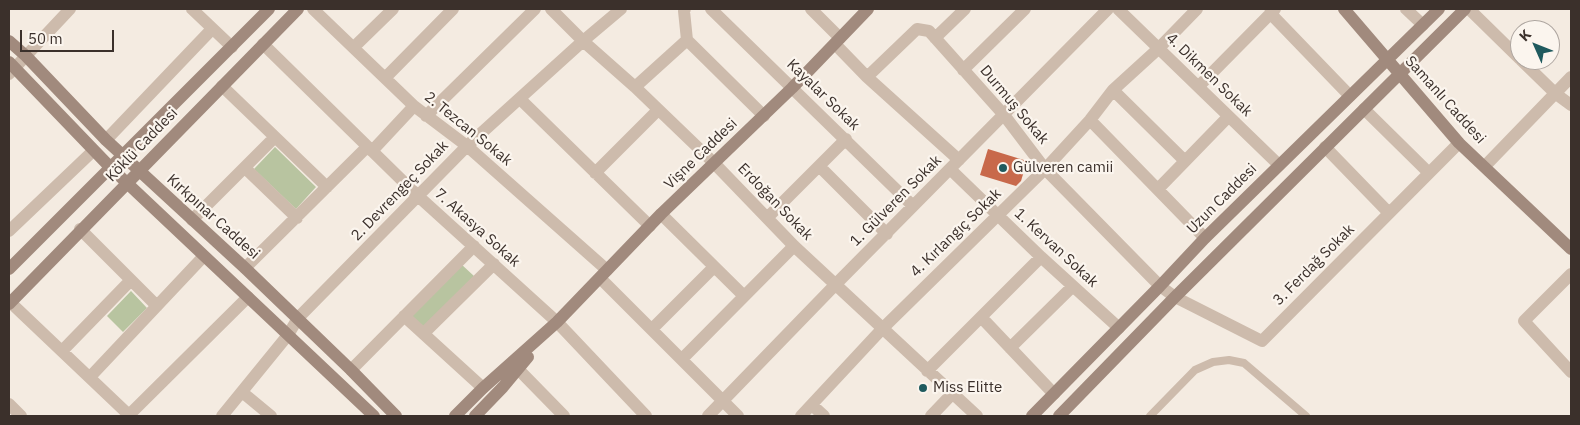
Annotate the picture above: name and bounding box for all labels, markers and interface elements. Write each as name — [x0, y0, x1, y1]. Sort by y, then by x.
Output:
scale bar — [22, 20, 116, 52]
north arrow — [1510, 20, 1560, 70]
text: K — [1515, 26, 1535, 45]
text: 50 m — [28, 29, 63, 48]
street label: 4. Dikmen Sokak — [1162, 29, 1256, 121]
street label: Samanlı Caddesi — [1401, 52, 1489, 148]
street label: Kayalar Sokak — [783, 56, 863, 134]
street label: Durmuş Sokak — [976, 62, 1052, 148]
street label: 2. Tezcan Sokak — [420, 88, 516, 170]
street label: Köklü Caddesi — [102, 104, 182, 186]
street label: Vişne Caddesi — [661, 115, 741, 193]
street label: 2. Devrengeç Sokak — [348, 137, 452, 245]
street label: 1. Gülveren Sokak — [847, 152, 945, 250]
place label: Gülveren camii — [1013, 159, 1113, 177]
street label: Erdoğan Sokak — [734, 160, 816, 244]
street label: Uzun Caddesi — [1183, 160, 1261, 238]
marker: Gülveren camii — [997, 162, 1009, 174]
street label: Kırkpınar Caddesi — [163, 171, 263, 263]
street label: 7. Akasya Sokak — [431, 185, 523, 271]
street label: 4. Kırlangıç Sokak — [907, 185, 1005, 281]
street label: 1. Kervan Sokak — [1010, 205, 1102, 291]
street label: 3. Ferdağ Sokak — [1270, 221, 1358, 309]
place label: Miss Elitte — [933, 379, 1002, 397]
marker: Miss Elitte — [917, 382, 929, 394]

